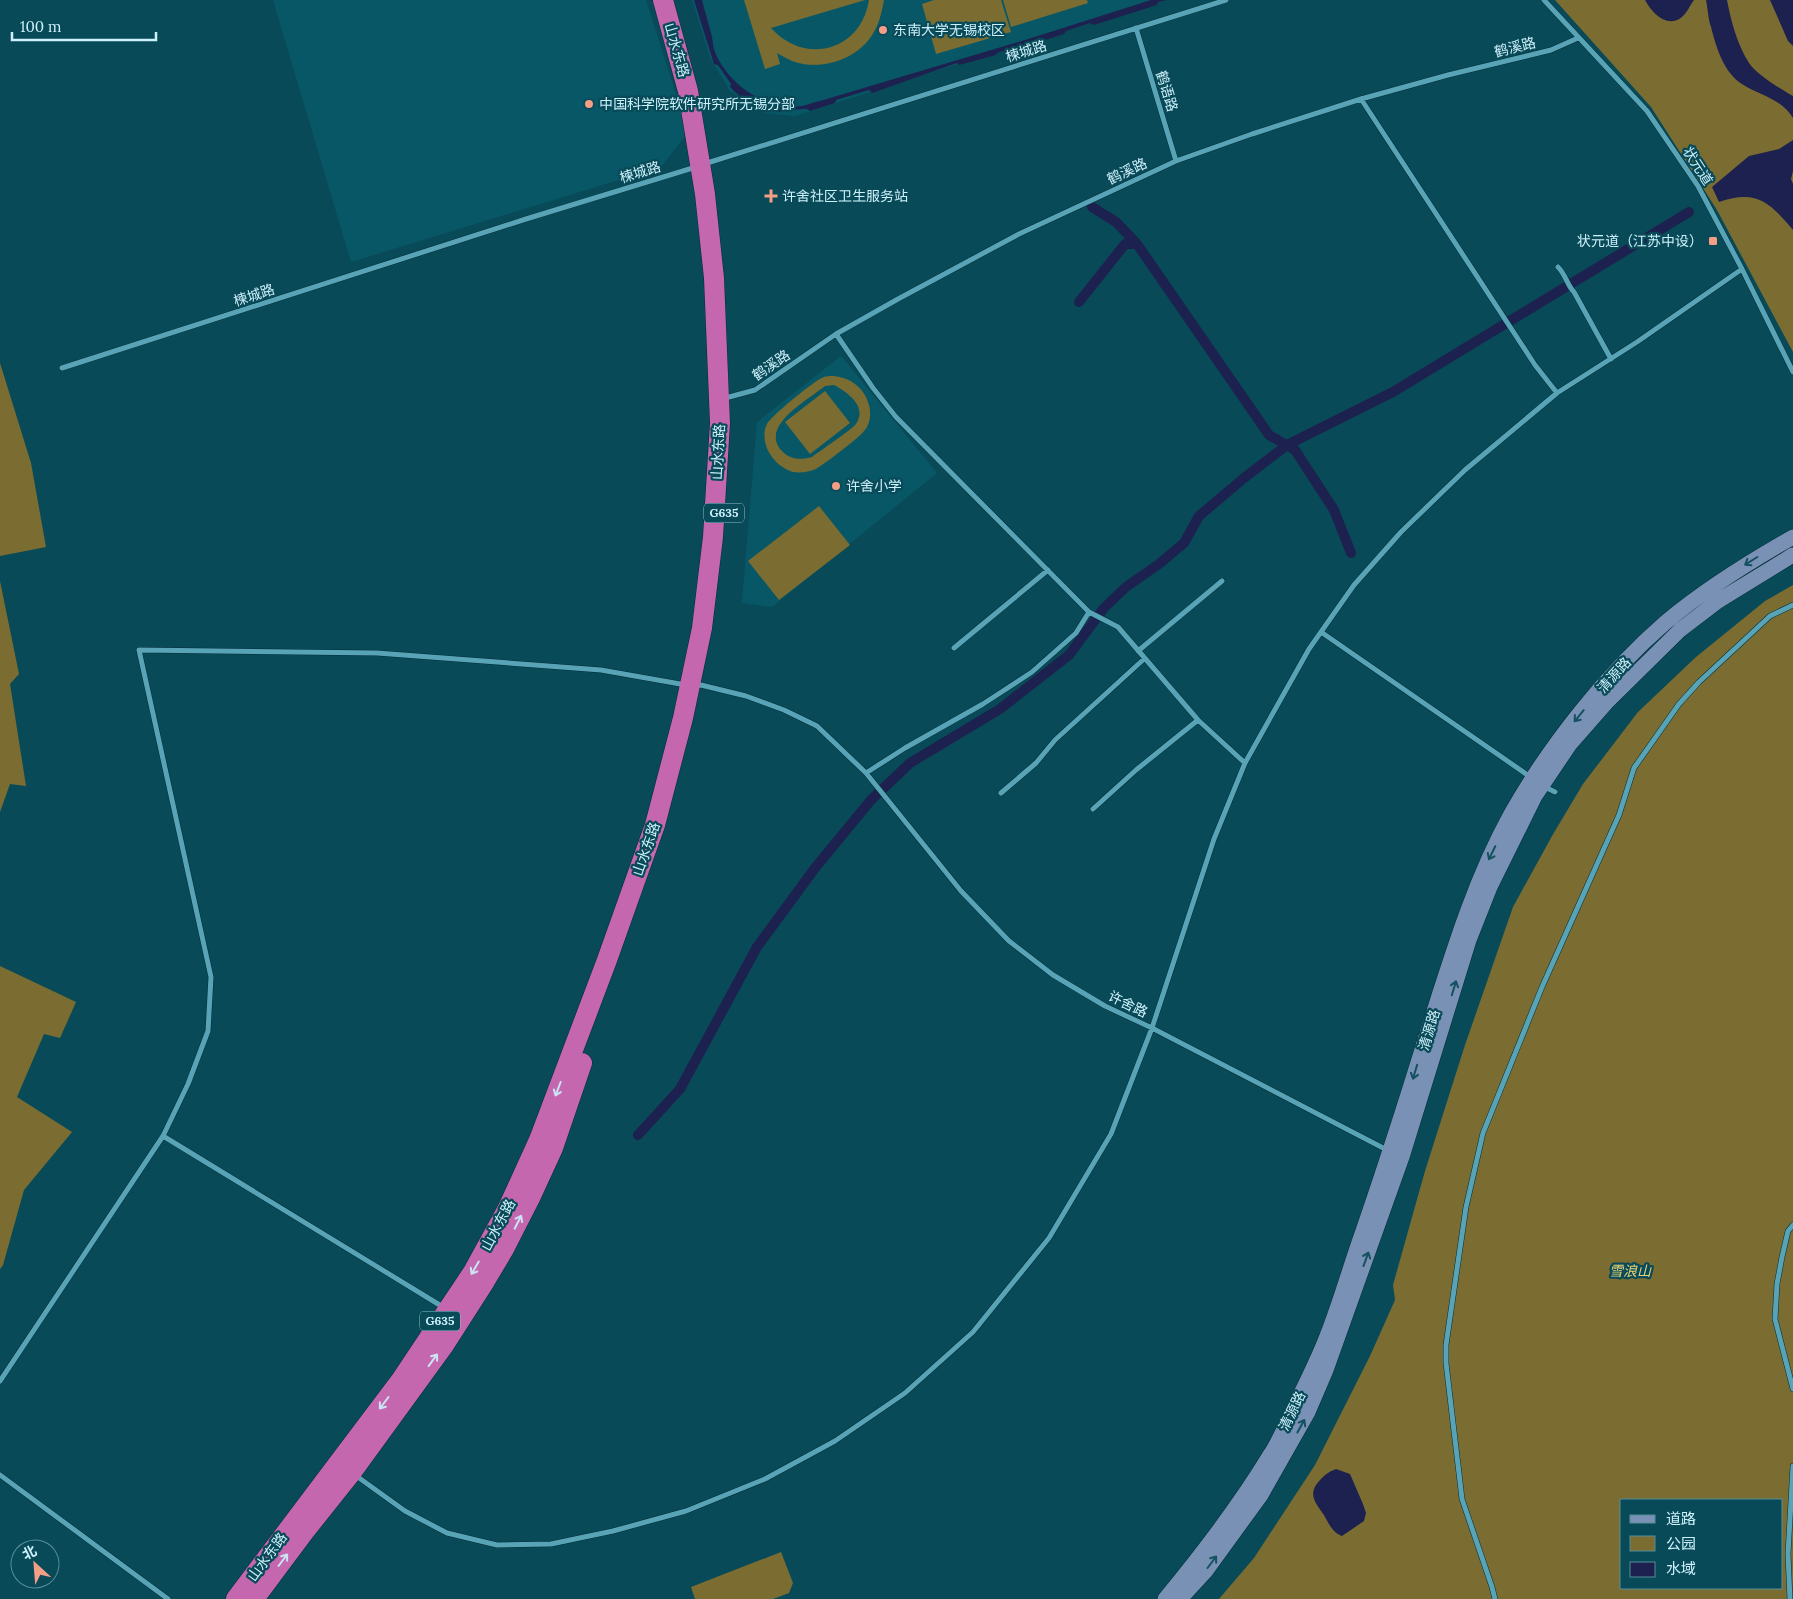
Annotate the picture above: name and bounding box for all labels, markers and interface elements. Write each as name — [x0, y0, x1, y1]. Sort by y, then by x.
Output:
scale bar — [12, 10, 156, 42]
text: 100 m — [20, 17, 61, 36]
street label: 山水东路 — [661, 21, 693, 79]
place label: 东南大学无锡校区 — [893, 21, 1005, 39]
marker: 东南大学无锡校区 — [877, 24, 889, 36]
street label: 鹤溪路 — [1492, 33, 1538, 61]
street label: 楝城路 — [1003, 36, 1049, 66]
street label: 鹤语路 — [1152, 68, 1182, 114]
place label: 中国科学院软件研究所无锡分部 — [599, 95, 795, 113]
marker: 中国科学院软件研究所无锡分部 — [583, 98, 595, 110]
street label: 状元道 — [1679, 143, 1717, 189]
street label: 鹤溪路 — [1104, 154, 1150, 188]
street label: 楝城路 — [617, 157, 663, 187]
place label: 许舍社区卫生服务站 — [782, 187, 908, 205]
marker: 许舍社区卫生服务站 — [764, 189, 778, 203]
place label: 状元道（江苏中设） — [1577, 232, 1703, 250]
marker: 状元道（江苏中设） — [1707, 235, 1719, 247]
street label: 楝城路 — [231, 280, 277, 310]
street label: 鹤溪路 — [749, 346, 793, 384]
street label: 山水东路 — [708, 424, 728, 480]
place label: 许舍小学 — [846, 477, 902, 495]
marker: 许舍小学 — [830, 480, 842, 492]
road number: G635 — [704, 503, 744, 522]
one-way arrow — [1744, 557, 1758, 567]
street label: 清源路 — [1593, 653, 1635, 697]
one-way arrow — [1573, 709, 1584, 722]
street label: 山水东路 — [628, 820, 664, 878]
one-way arrow — [1487, 845, 1497, 860]
one-way arrow — [1450, 980, 1460, 996]
street label: 许舍路 — [1105, 987, 1151, 1021]
street label: 清源路 — [1414, 1007, 1444, 1053]
one-way arrow — [1410, 1064, 1420, 1080]
one-way arrow — [553, 1081, 562, 1097]
street label: 山水东路 — [477, 1196, 519, 1254]
one-way arrow — [514, 1215, 523, 1230]
one-way arrow — [1362, 1251, 1371, 1267]
one-way arrow — [470, 1261, 480, 1275]
park label: 雪浪山 — [1609, 1262, 1652, 1280]
road number: G635 — [420, 1312, 460, 1330]
one-way arrow — [428, 1353, 438, 1367]
street label: 清源路 — [1275, 1388, 1309, 1434]
one-way arrow — [379, 1396, 389, 1410]
one-way arrow — [1296, 1419, 1306, 1434]
legend — [1620, 1499, 1783, 1589]
text: 道路 — [1666, 1509, 1696, 1528]
street label: 山水东路 — [243, 1529, 291, 1585]
text: 公园 — [1666, 1534, 1696, 1553]
north arrow — [10, 1539, 60, 1589]
text: 北 — [19, 1541, 40, 1563]
one-way arrow — [278, 1553, 288, 1567]
one-way arrow — [1207, 1555, 1217, 1569]
text: 水域 — [1666, 1559, 1696, 1578]

